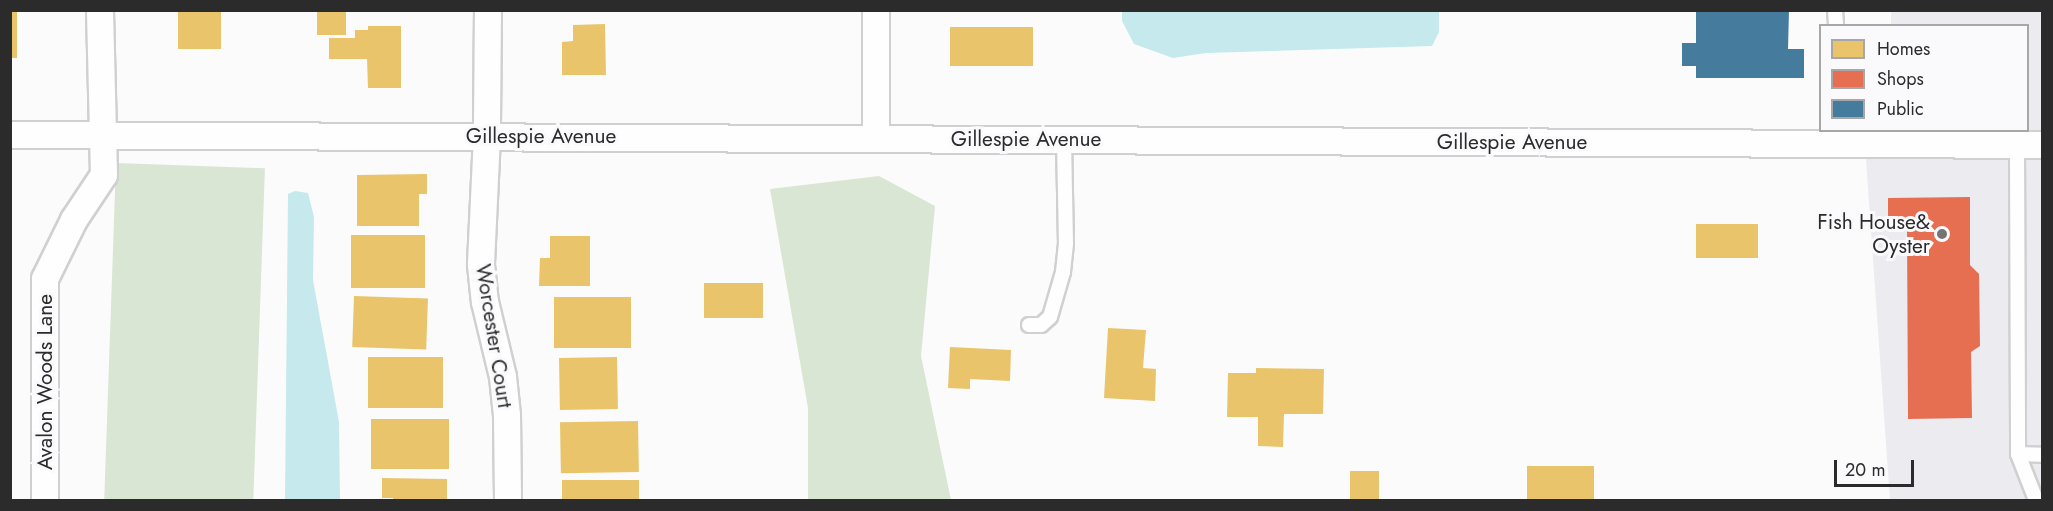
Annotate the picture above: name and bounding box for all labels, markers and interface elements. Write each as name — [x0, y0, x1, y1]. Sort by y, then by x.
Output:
legend — [1819, 24, 2029, 132]
text: Homes — [1877, 36, 1930, 62]
text: Shops — [1877, 66, 1924, 92]
text: Public — [1877, 96, 1924, 122]
street label: Gillespie Avenue — [466, 123, 616, 149]
street label: Gillespie Avenue — [951, 126, 1101, 152]
street label: Gillespie Avenue — [1437, 129, 1587, 155]
place label: Fish House& Oyster — [1817, 209, 1930, 259]
marker: Fish House& Oyster — [1935, 227, 1949, 241]
street label: Worcester Court — [470, 262, 518, 410]
street label: Avalon Woods Lane — [32, 294, 58, 470]
scale bar — [1837, 448, 1916, 486]
text: 20 m — [1845, 457, 1885, 483]

